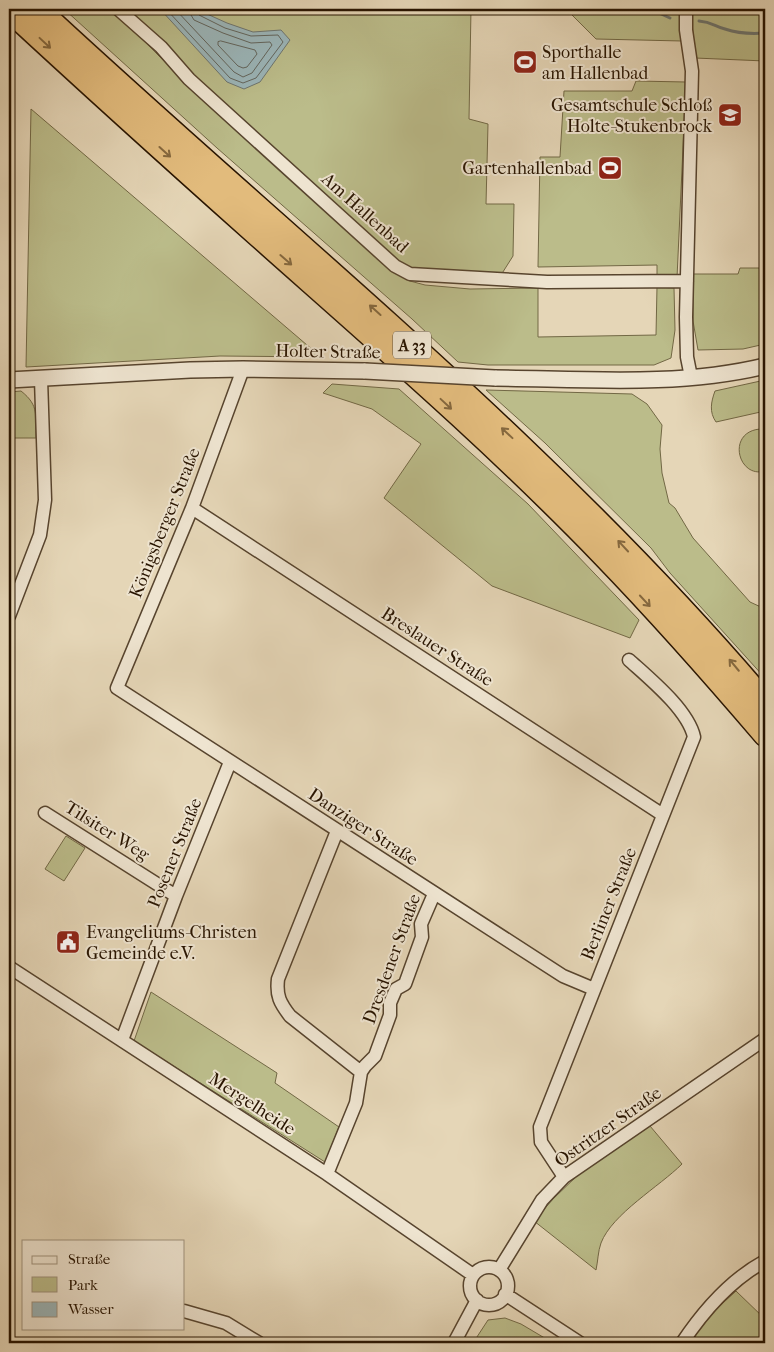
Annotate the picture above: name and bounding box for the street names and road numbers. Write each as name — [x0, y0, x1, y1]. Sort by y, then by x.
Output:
street label: Am Hallenbad — [316, 168, 413, 258]
road number: A 33 — [393, 332, 431, 358]
street label: Holter Straße — [275, 341, 381, 363]
street label: Königsberger Straße — [125, 445, 205, 601]
street label: Breslauer Straße — [377, 603, 497, 691]
street label: Danziger Straße — [304, 784, 422, 870]
street label: Posener Straße — [143, 795, 207, 911]
street label: Tilsiter Weg — [61, 797, 153, 865]
street label: Berliner Straße — [577, 844, 641, 963]
street label: Dresdener Straße — [359, 891, 425, 1027]
street label: Mergelheide — [205, 1068, 299, 1140]
street label: Ostritzer Straße — [551, 1082, 665, 1172]

